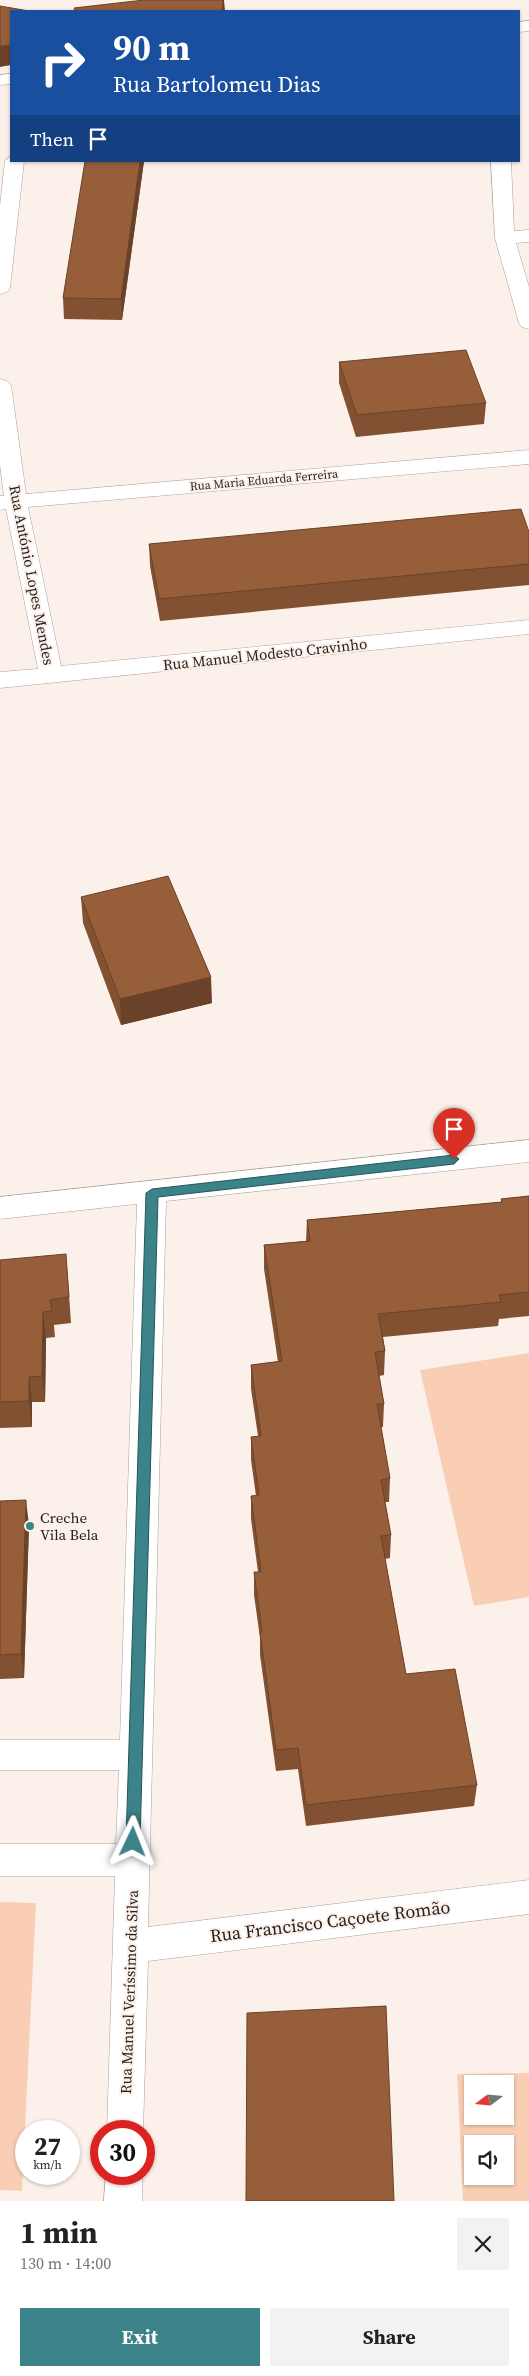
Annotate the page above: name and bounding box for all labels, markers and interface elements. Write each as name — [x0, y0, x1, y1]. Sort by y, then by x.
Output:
text: 90 m — [113, 24, 190, 72]
icon: right — [30, 30, 95, 95]
text: Rua Bartolomeu Dias — [113, 69, 320, 99]
icon: arrive — [84, 125, 112, 153]
text: Then — [30, 126, 74, 152]
street label: Rua Maria Eduarda Ferreira — [189, 465, 340, 494]
street label: Rua António Lopes Mendes — [4, 483, 60, 667]
street label: Rua Manuel Modesto Cravinho — [162, 633, 368, 675]
pin — [433, 1108, 475, 1159]
icon: arrive — [440, 1115, 468, 1143]
place label: Creche Vila Bela — [40, 1507, 99, 1545]
marker: Creche Vila Bela — [24, 1520, 36, 1532]
position arrow — [106, 1815, 158, 1867]
street label: Rua Manuel Veríssimo da Silva — [115, 1889, 143, 2094]
street label: Rua Francisco Caçoete Romão — [208, 1894, 452, 1948]
north arrow — [464, 2075, 514, 2125]
map controls — [464, 2075, 514, 2185]
speed limit sign: 30 — [90, 2120, 155, 2185]
text: 27 — [34, 2129, 61, 2163]
button: sound — [464, 2135, 514, 2185]
text: km/h — [33, 2157, 62, 2173]
text: 1 min — [20, 2212, 98, 2253]
button: close — [457, 2218, 509, 2270]
text: 130 m · 14:00 — [20, 2252, 111, 2274]
button: Exit — [20, 2308, 260, 2366]
button: Share — [270, 2308, 509, 2366]

